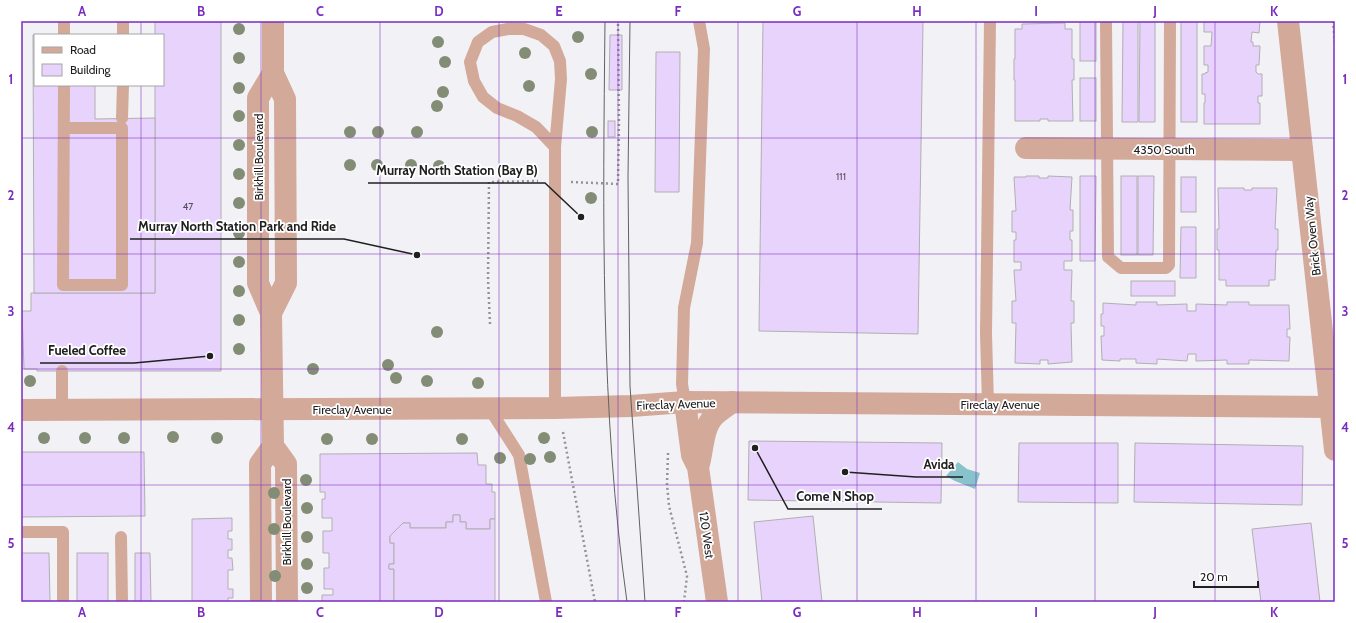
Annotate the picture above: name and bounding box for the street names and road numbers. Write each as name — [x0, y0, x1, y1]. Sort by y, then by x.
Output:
street label: Birkhill Boulevard — [251, 113, 266, 201]
street label: 4350 South — [1133, 142, 1195, 157]
street label: Brick Oven Way — [1300, 195, 1324, 277]
street label: Fireclay Avenue — [636, 395, 716, 413]
street label: Fireclay Avenue — [960, 397, 1040, 412]
street label: Fireclay Avenue — [312, 402, 392, 417]
street label: Birkhill Boulevard — [279, 478, 294, 566]
street label: 120 West — [696, 511, 718, 559]

